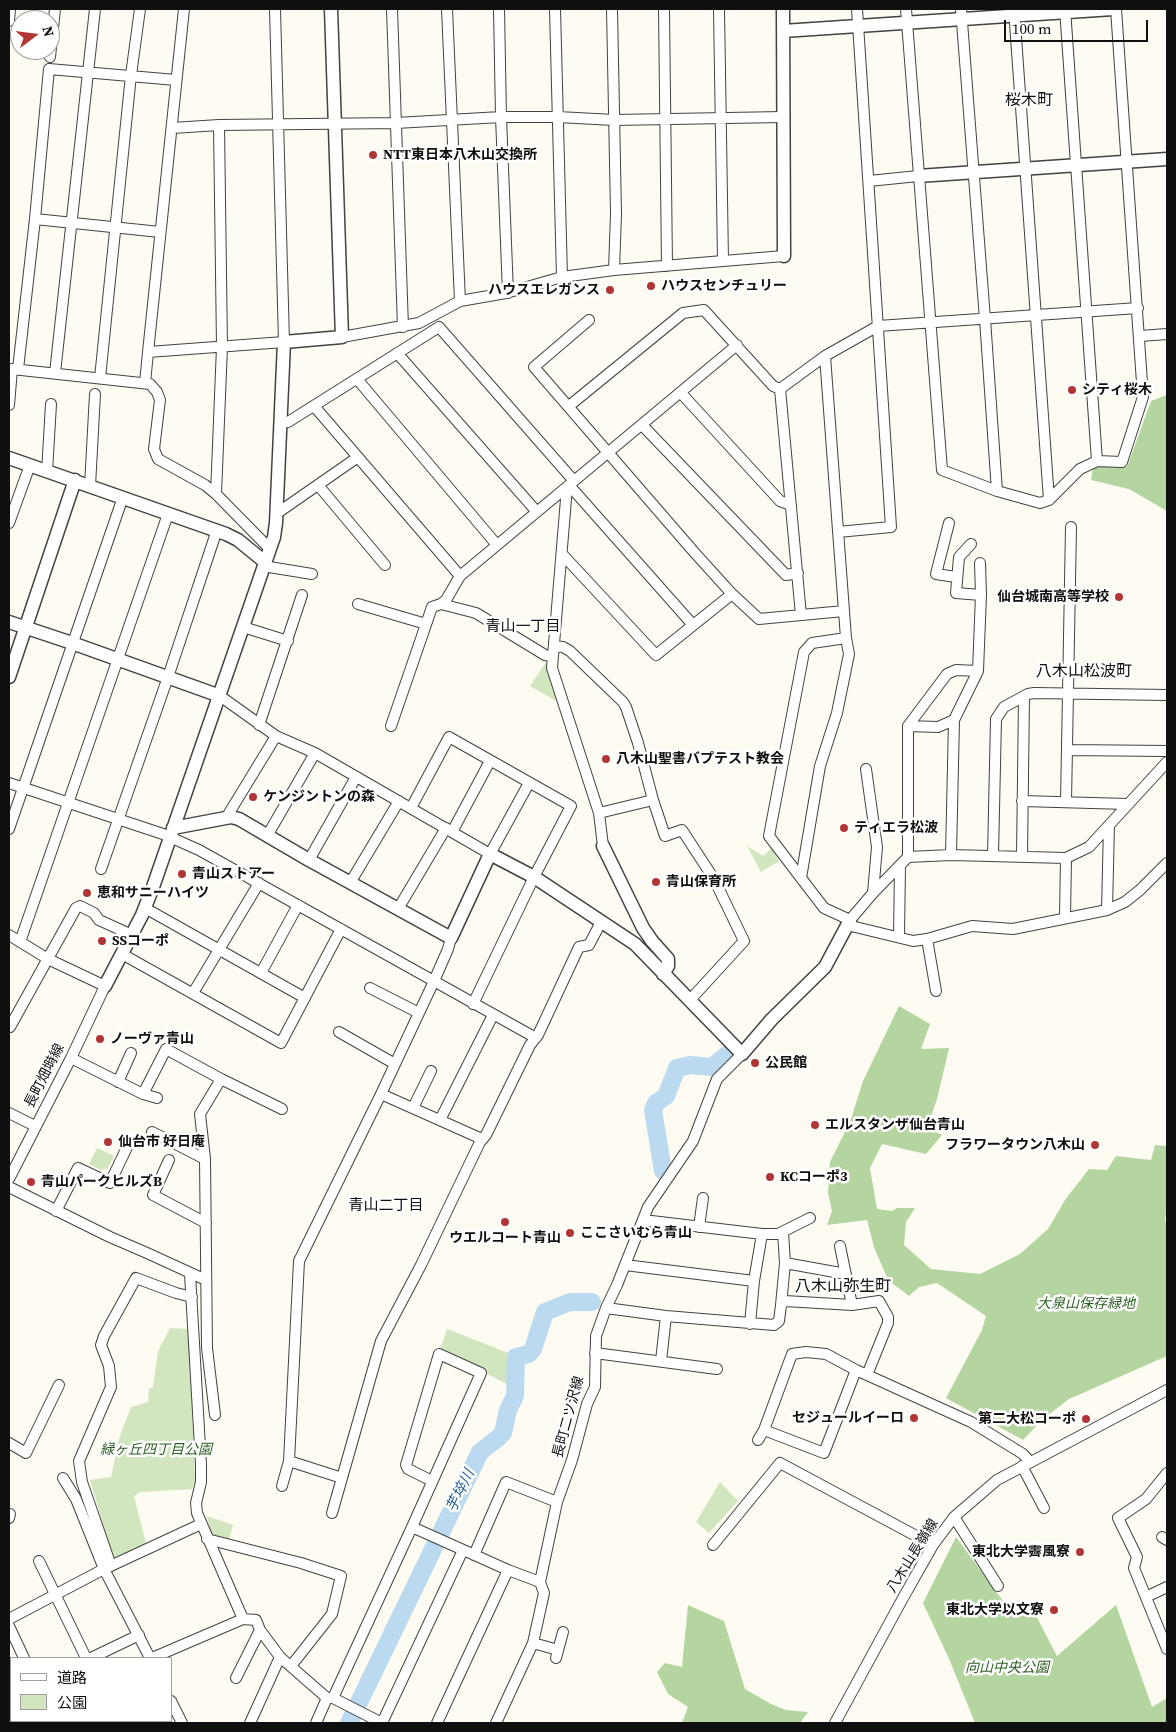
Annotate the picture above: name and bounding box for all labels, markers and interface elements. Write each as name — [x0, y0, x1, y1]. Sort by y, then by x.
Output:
north arrow — [10, 10, 60, 60]
scale bar — [1006, 10, 1150, 42]
text: 100 m — [1012, 18, 1052, 39]
text: N — [38, 24, 60, 39]
district label: 桜木町 — [1005, 91, 1053, 111]
place label: NTT東日本八木山交換所 — [383, 147, 537, 163]
marker: NTT東日本八木山交換所 — [367, 149, 379, 161]
place label: ハウスセンチュリー — [661, 278, 787, 294]
marker: ハウスセンチュリー — [645, 280, 657, 292]
place label: ハウスエレガンス — [488, 282, 600, 298]
marker: ハウスエレガンス — [604, 284, 616, 296]
place label: シティ桜木 — [1082, 382, 1152, 398]
marker: シティ桜木 — [1066, 384, 1078, 396]
place label: 仙台城南高等学校 — [997, 589, 1109, 605]
marker: 仙台城南高等学校 — [1113, 591, 1125, 603]
district label: 青山一丁目 — [486, 618, 560, 636]
district label: 八木山松波町 — [1036, 662, 1132, 682]
place label: 八木山聖書バプテスト教会 — [616, 751, 784, 767]
marker: 八木山聖書バプテスト教会 — [600, 753, 612, 765]
place label: ケンジントンの森 — [263, 789, 375, 805]
marker: ケンジントンの森 — [247, 791, 259, 803]
place label: ティエラ松波 — [854, 820, 938, 836]
marker: ティエラ松波 — [838, 822, 850, 834]
place label: 青山ストアー — [192, 866, 275, 882]
marker: 青山ストアー — [176, 868, 188, 880]
place label: 青山保育所 — [666, 874, 736, 890]
marker: 青山保育所 — [650, 876, 662, 888]
place label: 恵和サニーハイツ — [97, 885, 209, 901]
marker: 恵和サニーハイツ — [81, 887, 93, 899]
place label: SSコーポ — [112, 933, 169, 949]
marker: SSコーポ — [96, 935, 108, 947]
place label: ノーヴァ青山 — [110, 1031, 194, 1047]
marker: ノーヴァ青山 — [94, 1033, 106, 1045]
street label: 長町畑塒線 — [22, 1041, 68, 1111]
place label: 公民館 — [765, 1055, 807, 1071]
marker: 公民館 — [749, 1057, 761, 1069]
place label: エルスタンザ仙台青山 — [825, 1117, 965, 1133]
marker: エルスタンザ仙台青山 — [809, 1119, 821, 1131]
place label: 仙台市 好日庵 — [118, 1134, 205, 1150]
marker: 仙台市 好日庵 — [102, 1136, 114, 1148]
place label: フラワータウン八木山 — [945, 1137, 1085, 1153]
marker: フラワータウン八木山 — [1089, 1139, 1101, 1151]
place label: KCコーポ3 — [780, 1169, 848, 1185]
marker: KCコーポ3 — [764, 1171, 776, 1183]
place label: 青山パークヒルズB — [41, 1174, 162, 1190]
marker: 青山パークヒルズB — [25, 1176, 37, 1188]
district label: 青山二丁目 — [349, 1197, 423, 1215]
marker: ウエルコート青山 — [499, 1216, 511, 1228]
place label: ここさいむら青山 — [580, 1225, 692, 1241]
marker: ここさいむら青山 — [564, 1227, 576, 1239]
place label: ウエルコート青山 — [449, 1230, 561, 1246]
district label: 八木山弥生町 — [795, 1277, 891, 1297]
park label: 大泉山保存緑地 — [1037, 1296, 1135, 1312]
street label: 長町二ツ沢線 — [550, 1374, 588, 1460]
place label: セジュールイーロ — [792, 1410, 904, 1426]
place label: 第二大松コーポ — [978, 1411, 1076, 1427]
marker: セジュールイーロ — [908, 1412, 920, 1424]
marker: 第二大松コーポ — [1080, 1413, 1092, 1425]
park label: 緑ヶ丘四丁目公園 — [100, 1442, 212, 1458]
water label: 芋埣川 — [443, 1467, 479, 1515]
street label: 八木山長嶺線 — [884, 1516, 942, 1596]
place label: 東北大学霽風寮 — [972, 1544, 1070, 1560]
marker: 東北大学霽風寮 — [1074, 1546, 1086, 1558]
place label: 東北大学以文寮 — [946, 1602, 1044, 1618]
marker: 東北大学以文寮 — [1048, 1604, 1060, 1616]
legend — [10, 1657, 172, 1722]
park label: 向山中央公園 — [965, 1660, 1049, 1676]
text: 道路 — [57, 1667, 87, 1688]
text: 公園 — [57, 1692, 87, 1713]

